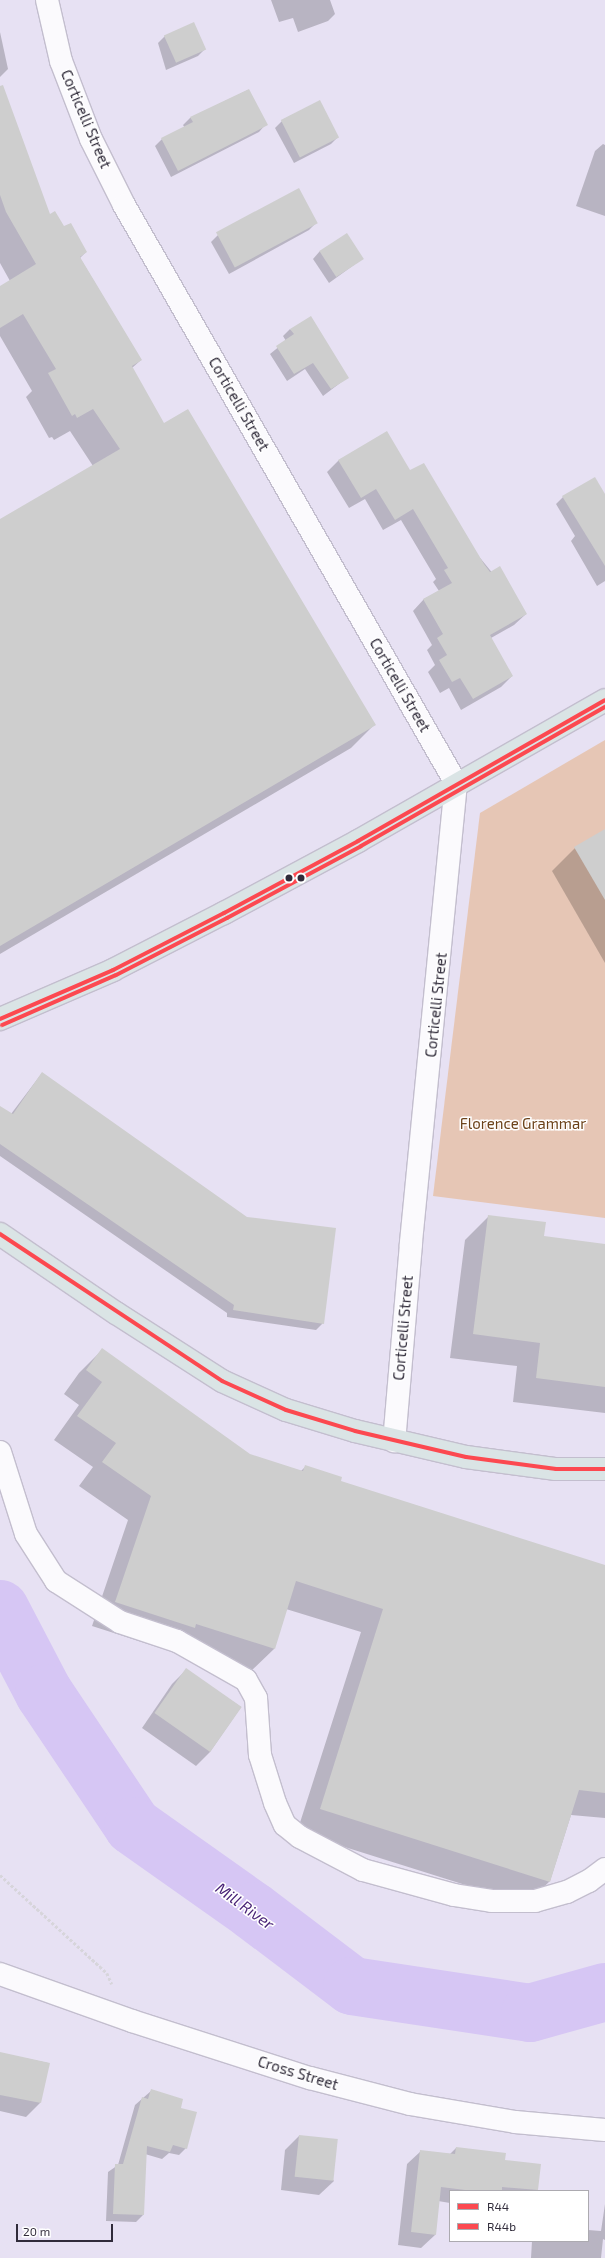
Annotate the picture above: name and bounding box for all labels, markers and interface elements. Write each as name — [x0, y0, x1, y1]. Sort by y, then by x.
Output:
street label: Corticelli Street — [57, 67, 115, 171]
street label: Corticelli Street — [205, 354, 273, 454]
street label: Corticelli Street — [366, 635, 434, 735]
unlabelled marker — [284, 873, 294, 883]
unlabelled marker — [296, 873, 306, 883]
street label: Corticelli Street — [422, 952, 450, 1058]
park label: Florence Grammar — [460, 1115, 586, 1133]
street label: Corticelli Street — [389, 1275, 417, 1381]
water label: Mill River — [212, 1878, 278, 1934]
street label: Cross Street — [256, 2052, 340, 2094]
legend — [449, 2190, 589, 2242]
text: R44 — [487, 2199, 509, 2213]
scale bar — [18, 2216, 115, 2242]
text: R44b — [487, 2219, 516, 2233]
text: 20 m — [23, 2224, 50, 2238]

